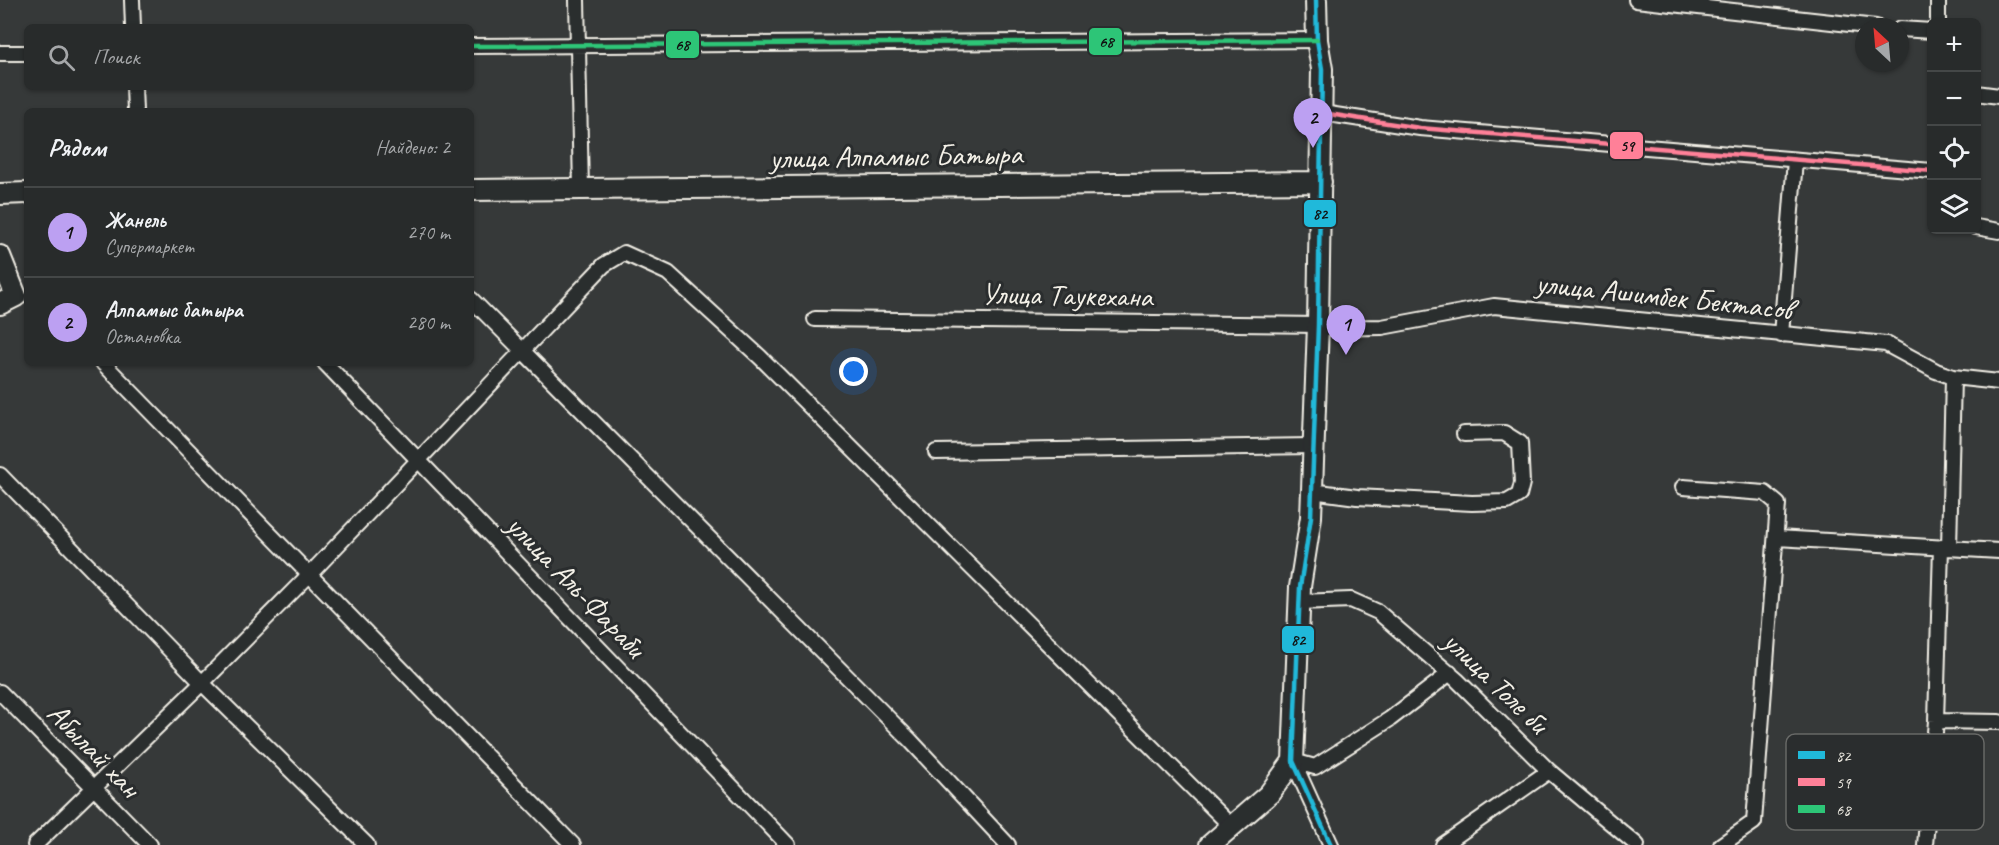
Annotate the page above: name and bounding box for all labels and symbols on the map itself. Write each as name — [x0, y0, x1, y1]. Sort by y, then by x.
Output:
north arrow — [1855, 18, 1909, 72]
line badge: 68 — [1088, 27, 1123, 56]
line badge: 68 — [665, 30, 700, 59]
text: 68 — [1099, 32, 1115, 52]
text: 68 — [675, 35, 691, 55]
pin: 2 — [1294, 98, 1332, 148]
line badge: 59 — [1609, 131, 1644, 160]
street label: улица Алпамыс Батыра — [767, 135, 1025, 177]
text: 59 — [1620, 136, 1636, 156]
line badge: 82 — [1303, 199, 1337, 228]
text: 82 — [1313, 204, 1329, 224]
street label: улица Ашимбек Бектасов — [1532, 263, 1801, 329]
street label: Улица Таукехана — [981, 275, 1155, 316]
pin: 1 — [1326, 306, 1366, 355]
your location — [839, 357, 868, 386]
street label: улица Аль-Фараби — [497, 505, 655, 667]
street label: улица Толе би — [1434, 621, 1558, 743]
line badge: 82 — [1281, 625, 1315, 654]
text: 82 — [1291, 630, 1307, 650]
street label: Абылай хан — [39, 694, 150, 807]
legend — [1786, 734, 1984, 830]
text: 82 — [1836, 746, 1852, 766]
text: 59 — [1836, 773, 1852, 793]
text: 68 — [1836, 800, 1852, 820]

